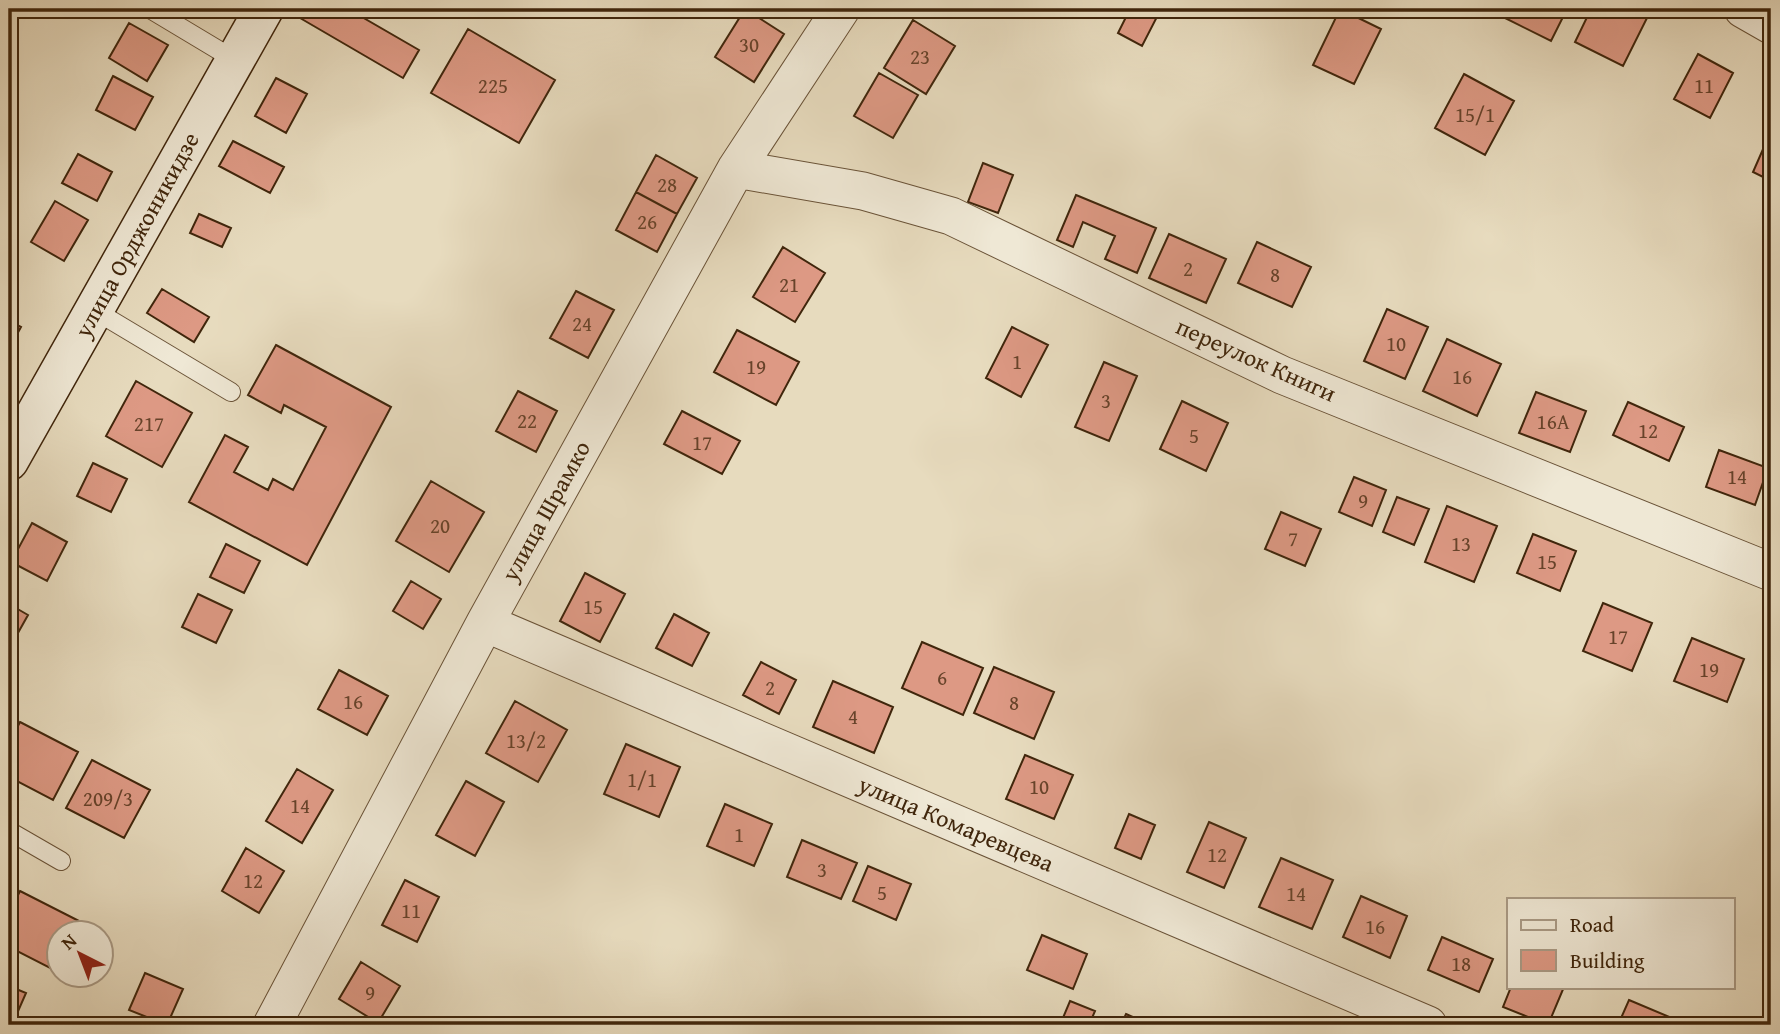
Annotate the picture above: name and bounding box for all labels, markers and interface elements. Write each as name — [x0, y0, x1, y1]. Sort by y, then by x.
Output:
house number: 30 — [739, 29, 759, 60]
house number: 23 — [910, 41, 930, 72]
house number: 225 — [478, 70, 508, 101]
house number: 11 — [1694, 70, 1714, 101]
house number: 15/1 — [1455, 99, 1495, 130]
street label: улица Орджоникидзе — [65, 126, 208, 345]
house number: 28 — [657, 169, 677, 200]
house number: 26 — [637, 206, 657, 237]
house number: 2 — [1183, 253, 1193, 284]
house number: 8 — [1270, 259, 1280, 290]
house number: 21 — [779, 269, 799, 300]
house number: 24 — [572, 308, 592, 339]
street label: переулок Книги — [1171, 309, 1342, 410]
house number: 10 — [1386, 328, 1406, 359]
house number: 1 — [1012, 346, 1022, 377]
house number: 19 — [746, 351, 766, 382]
house number: 16 — [1452, 361, 1472, 392]
house number: 3 — [1101, 385, 1111, 416]
house number: 22 — [517, 405, 537, 436]
house number: 16А — [1537, 406, 1570, 437]
house number: 217 — [134, 408, 164, 439]
house number: 12 — [1638, 415, 1658, 446]
house number: 5 — [1189, 420, 1199, 451]
house number: 17 — [692, 427, 712, 458]
street label: улица Шрамко — [492, 434, 599, 589]
house number: 14 — [1727, 461, 1747, 492]
house number: 9 — [1358, 485, 1368, 516]
house number: 20 — [430, 510, 450, 541]
house number: 7 — [1288, 523, 1298, 554]
house number: 13 — [1451, 528, 1471, 559]
house number: 15 — [1537, 546, 1557, 577]
house number: 15 — [583, 591, 603, 622]
house number: 17 — [1608, 621, 1628, 652]
house number: 19 — [1699, 654, 1719, 685]
house number: 6 — [937, 662, 947, 693]
house number: 2 — [765, 672, 775, 703]
house number: 16 — [343, 686, 363, 717]
house number: 8 — [1009, 687, 1019, 718]
house number: 4 — [848, 701, 858, 732]
house number: 13/2 — [506, 725, 546, 756]
house number: 1/1 — [627, 764, 657, 795]
street label: улица Комаревцева — [852, 766, 1060, 881]
house number: 10 — [1029, 771, 1049, 802]
house number: 209/3 — [83, 783, 133, 814]
house number: 14 — [290, 790, 310, 821]
house number: 1 — [734, 819, 744, 850]
house number: 12 — [1207, 839, 1227, 870]
house number: 3 — [817, 854, 827, 885]
house number: 12 — [243, 865, 263, 896]
house number: 5 — [877, 877, 887, 908]
house number: 14 — [1286, 878, 1306, 909]
house number: 11 — [401, 895, 421, 926]
legend — [1507, 898, 1734, 988]
text: Road — [1570, 909, 1615, 940]
house number: 16 — [1365, 911, 1385, 942]
north arrow — [46, 918, 116, 988]
text: N — [55, 927, 83, 956]
text: Building — [1570, 945, 1645, 976]
house number: 18 — [1451, 948, 1471, 979]
house number: 9 — [365, 977, 375, 1008]

